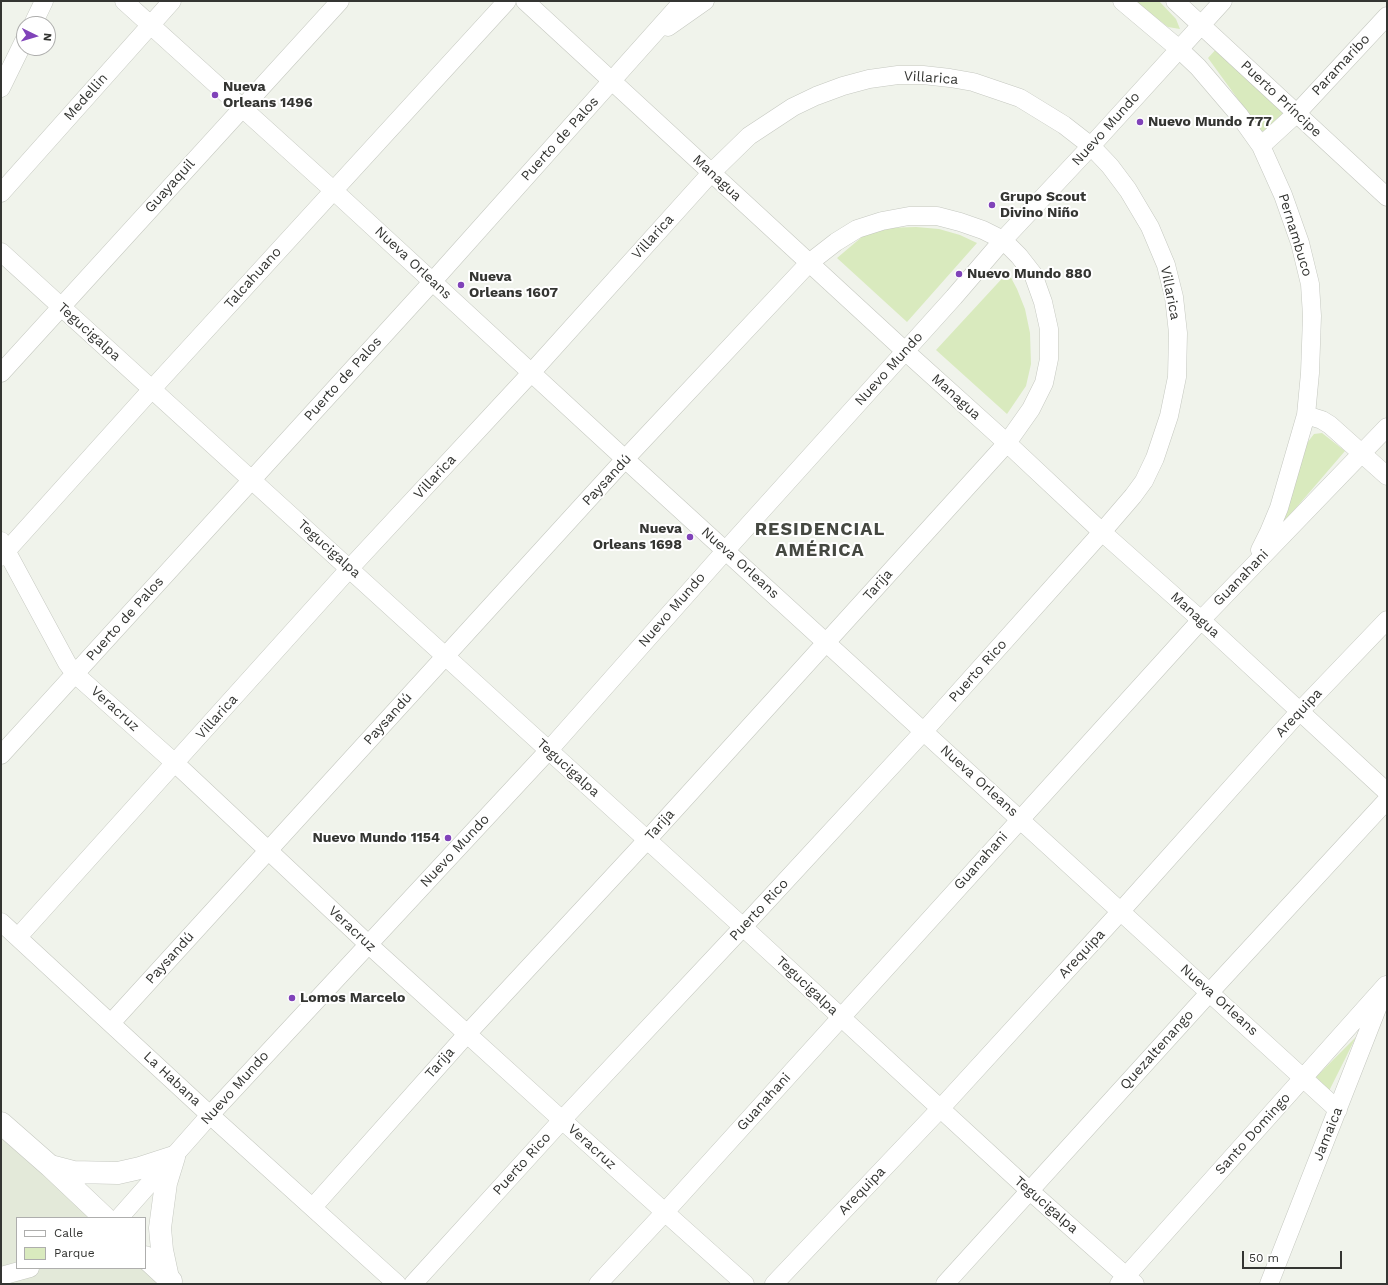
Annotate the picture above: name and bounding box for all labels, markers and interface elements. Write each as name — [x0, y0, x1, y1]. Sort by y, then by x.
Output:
north arrow — [16, 16, 56, 56]
street label: Paramaribo — [1308, 31, 1374, 99]
text: N — [41, 32, 54, 42]
street label: Puerto Príncipe — [1237, 57, 1325, 141]
street label: Villarica — [903, 68, 959, 88]
street label: Medellin — [60, 70, 112, 124]
place label: Nueva Orleans 1496 — [223, 79, 313, 112]
street label: Nuevo Mundo — [1068, 89, 1144, 169]
marker: Nueva Orleans 1496 — [210, 90, 220, 100]
street label: Puerto de Palos — [518, 93, 602, 185]
place label: Nuevo Mundo 777 — [1148, 114, 1272, 130]
marker: Nuevo Mundo 777 — [1135, 117, 1145, 127]
street label: Managua — [689, 151, 745, 205]
street label: Guayaquil — [141, 156, 199, 216]
place label: Grupo Scout Divino Niño — [1000, 189, 1086, 222]
street label: Pernambuco — [1274, 192, 1316, 278]
marker: Grupo Scout Divino Niño — [987, 200, 997, 210]
street label: Villarica — [629, 211, 677, 263]
street label: Nueva Orleans — [371, 223, 455, 303]
street label: Talcahuano — [221, 244, 285, 312]
street label: Villarica — [1157, 265, 1183, 321]
place label: Nuevo Mundo 880 — [967, 266, 1092, 282]
place label: Nueva Orleans 1607 — [469, 269, 558, 302]
marker: Nuevo Mundo 880 — [954, 269, 964, 279]
marker: Nueva Orleans 1607 — [456, 280, 466, 290]
street label: Tegucigalpa — [54, 299, 124, 365]
street label: Nuevo Mundo — [851, 329, 927, 409]
street label: Puerto de Palos — [301, 333, 385, 425]
street label: Managua — [928, 371, 984, 423]
street label: Villarica — [410, 451, 460, 503]
street label: Paysandú — [579, 451, 635, 509]
street label: Tegucigalpa — [294, 516, 364, 582]
district label: RESIDENCIAL AMÉRICA — [755, 519, 885, 562]
place label: Nueva Orleans 1698 — [593, 521, 682, 554]
street label: Nueva Orleans — [698, 524, 782, 602]
marker: Nueva Orleans 1698 — [685, 532, 695, 542]
street label: Guanahani — [1210, 546, 1272, 610]
street label: Tarija — [860, 566, 896, 604]
street label: Nuevo Mundo — [635, 569, 709, 651]
street label: Puerto de Palos — [83, 573, 167, 665]
street label: Managua — [1167, 589, 1223, 641]
street label: Puerto Rico — [945, 636, 1011, 706]
street label: Veracruz — [87, 683, 143, 735]
street label: Arequipa — [1272, 685, 1326, 741]
street label: Paysandú — [360, 689, 416, 749]
street label: Villarica — [193, 691, 241, 743]
street label: Tegucigalpa — [533, 735, 603, 801]
street label: Nueva Orleans — [937, 742, 1021, 820]
street label: Tarija — [642, 806, 678, 844]
street label: Nuevo Mundo — [417, 811, 493, 891]
street label: Guanahani — [951, 829, 1011, 893]
place label: Nuevo Mundo 1154 — [313, 830, 440, 846]
marker: Nuevo Mundo 1154 — [443, 833, 453, 843]
street label: Puerto Rico — [726, 875, 792, 945]
street label: Veracruz — [324, 903, 380, 955]
street label: Arequipa — [1055, 926, 1109, 982]
street label: Paysandú — [142, 928, 198, 988]
street label: Tegucigalpa — [772, 953, 842, 1019]
street label: Nueva Orleans — [1177, 961, 1261, 1039]
place label: Lomos Marcelo — [300, 990, 406, 1006]
marker: Lomos Marcelo — [287, 993, 297, 1003]
street label: Quezaltenango — [1117, 1007, 1197, 1093]
street label: Tarija — [422, 1044, 458, 1082]
street label: La Habana — [140, 1048, 204, 1110]
street label: Nuevo Mundo — [197, 1048, 273, 1128]
street label: Guanahani — [734, 1070, 794, 1134]
street label: Santo Domingo — [1212, 1090, 1294, 1178]
street label: Jamaica — [1310, 1105, 1346, 1163]
street label: Veracruz — [564, 1121, 620, 1173]
street label: Puerto Rico — [489, 1129, 555, 1199]
street label: Arequipa — [835, 1163, 889, 1219]
street label: Tegucigalpa — [1011, 1173, 1081, 1237]
legend — [16, 1217, 146, 1269]
text: Calle — [54, 1226, 83, 1240]
scale bar — [1244, 1243, 1344, 1269]
text: Parque — [54, 1246, 95, 1260]
text: 50 m — [1249, 1251, 1279, 1265]

